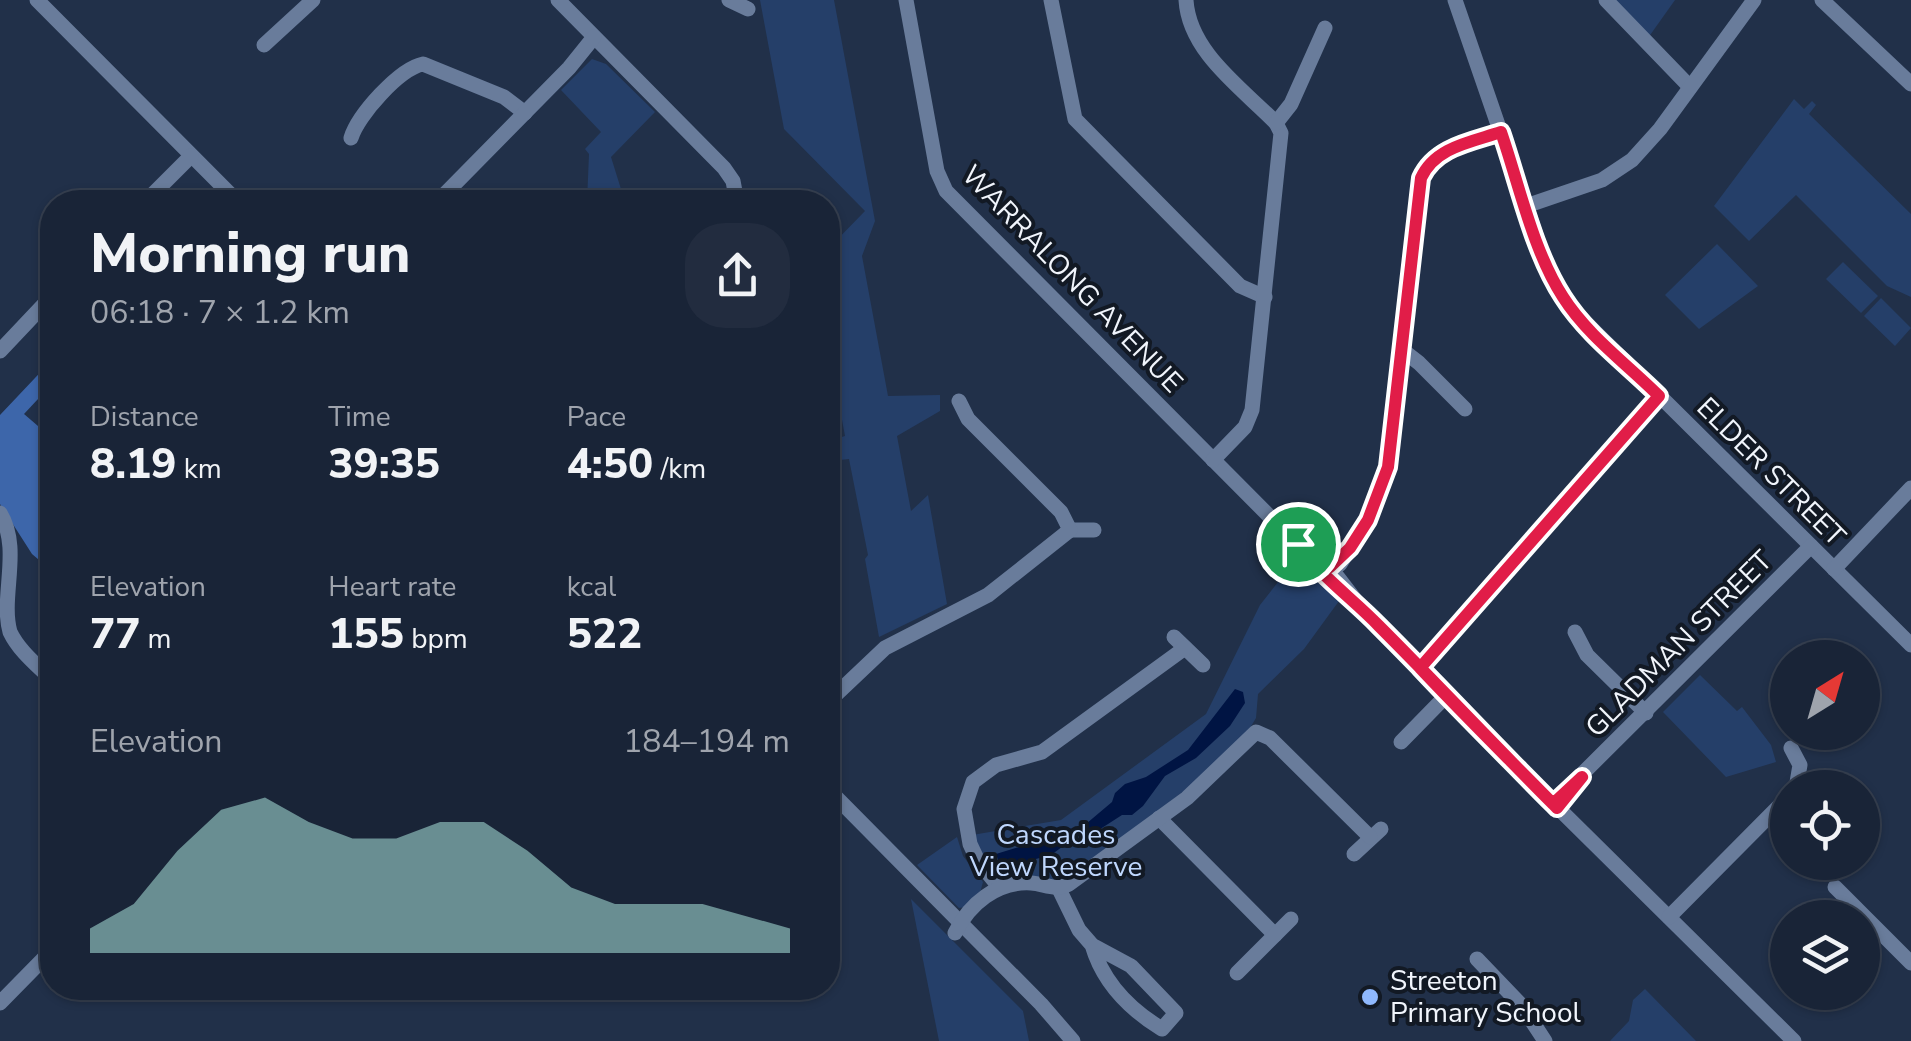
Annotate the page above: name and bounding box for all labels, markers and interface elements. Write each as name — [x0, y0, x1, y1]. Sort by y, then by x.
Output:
street label: WARRALONG AVENUE — [953, 157, 1191, 401]
text: Morning run — [90, 216, 410, 291]
button: share — [685, 223, 790, 328]
text: 06:18 · 7 × 1.2 km — [90, 291, 350, 334]
street label: ELDER STREET — [1688, 389, 1854, 555]
text: Distance — [90, 398, 199, 436]
text: Time — [328, 398, 391, 436]
text: Pace — [567, 398, 626, 436]
text: 8.19 — [90, 436, 177, 493]
text: 39:35 — [328, 436, 440, 493]
text: 4:50 — [567, 436, 653, 493]
text: km — [177, 450, 222, 488]
text: /km — [653, 450, 706, 488]
pin — [1256, 502, 1341, 587]
icon: arrive — [1271, 517, 1326, 572]
street label: GLADMAN STREET — [1577, 542, 1781, 746]
text: Elevation — [90, 568, 206, 606]
text: Heart rate — [328, 568, 456, 606]
text: kcal — [567, 568, 616, 606]
text: 77 — [90, 606, 140, 663]
text: 155 — [328, 606, 404, 663]
text: 522 — [567, 606, 642, 663]
text: m — [140, 620, 172, 658]
text: bpm — [404, 620, 468, 658]
north arrow — [1770, 640, 1880, 750]
map controls — [1770, 640, 1880, 1010]
text: Elevation — [90, 720, 223, 763]
text: 184–194 m — [623, 720, 790, 763]
button: locate — [1770, 770, 1880, 880]
park label: Cascades View Reserve — [969, 816, 1142, 886]
button: layers — [1770, 900, 1880, 1010]
place label: Streeton Primary School — [1390, 962, 1581, 1032]
marker: Streeton Primary School — [1359, 986, 1381, 1008]

